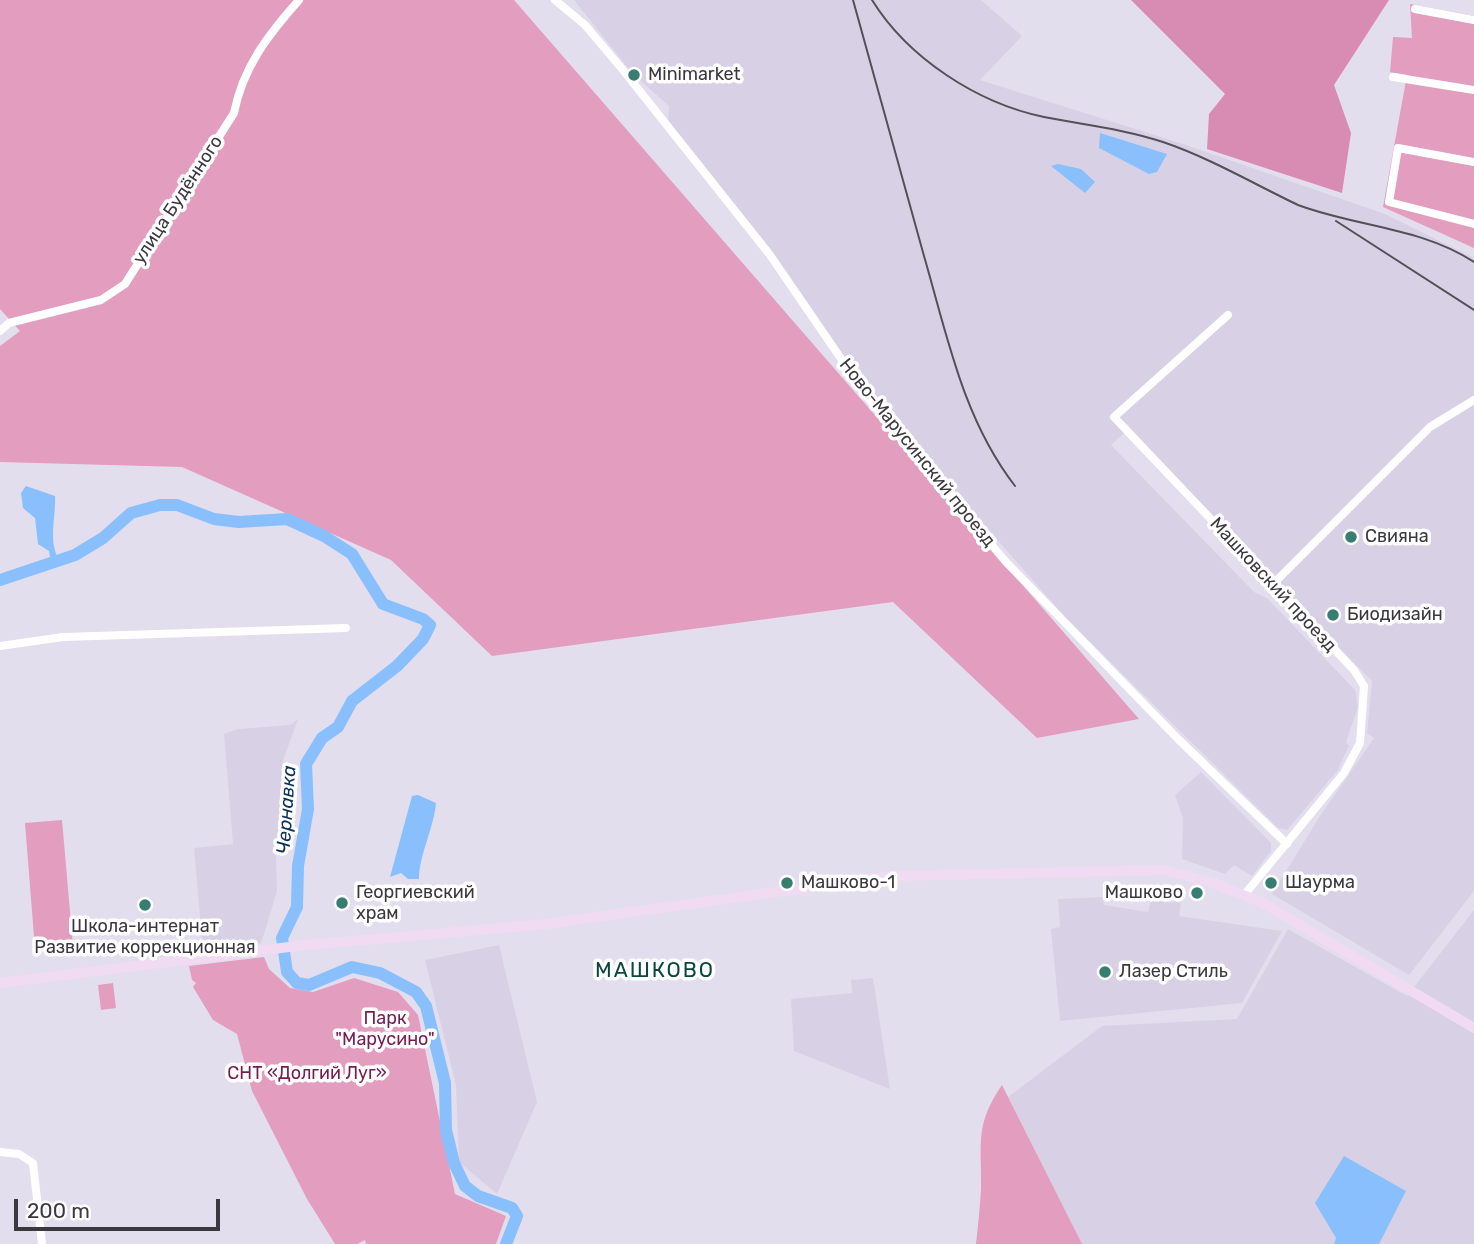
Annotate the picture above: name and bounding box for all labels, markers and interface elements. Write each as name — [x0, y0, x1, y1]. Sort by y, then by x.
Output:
place label: Minimarket — [648, 64, 741, 86]
marker: Minimarket — [626, 67, 642, 83]
street label: улица Будённого — [128, 132, 228, 268]
street label: Ново-Марусинский проезд — [834, 355, 1000, 551]
street label: Машковский проезд — [1205, 513, 1341, 657]
place label: Свияна — [1365, 526, 1429, 548]
marker: Свияна — [1343, 529, 1359, 545]
place label: Биодизайн — [1347, 604, 1443, 626]
marker: Биодизайн — [1325, 607, 1341, 623]
water label: Чернавка — [273, 765, 301, 855]
place label: Машково-1 — [801, 872, 895, 894]
place label: Шаурма — [1285, 872, 1355, 894]
marker: Машково-1 — [779, 875, 795, 891]
marker: Шаурма — [1263, 875, 1279, 891]
place label: Георгиевский храм — [356, 882, 475, 924]
place label: Машково — [1105, 882, 1183, 904]
marker: Машково — [1189, 885, 1205, 901]
marker: Георгиевский храм — [334, 895, 350, 911]
marker: Школа-интернат Развитие коррекционная — [137, 897, 153, 913]
place label: Школа-интернат Развитие коррекционная — [34, 916, 256, 958]
district label: МАШКОВО — [596, 958, 714, 984]
place label: Лазер Стиль — [1119, 961, 1228, 983]
marker: Лазер Стиль — [1097, 964, 1113, 980]
park label: Парк "Марусино" — [335, 1008, 435, 1050]
park label: СНТ «Долгий Луг» — [227, 1063, 387, 1085]
scale bar — [18, 1184, 224, 1228]
text: 200 m — [27, 1198, 90, 1223]

